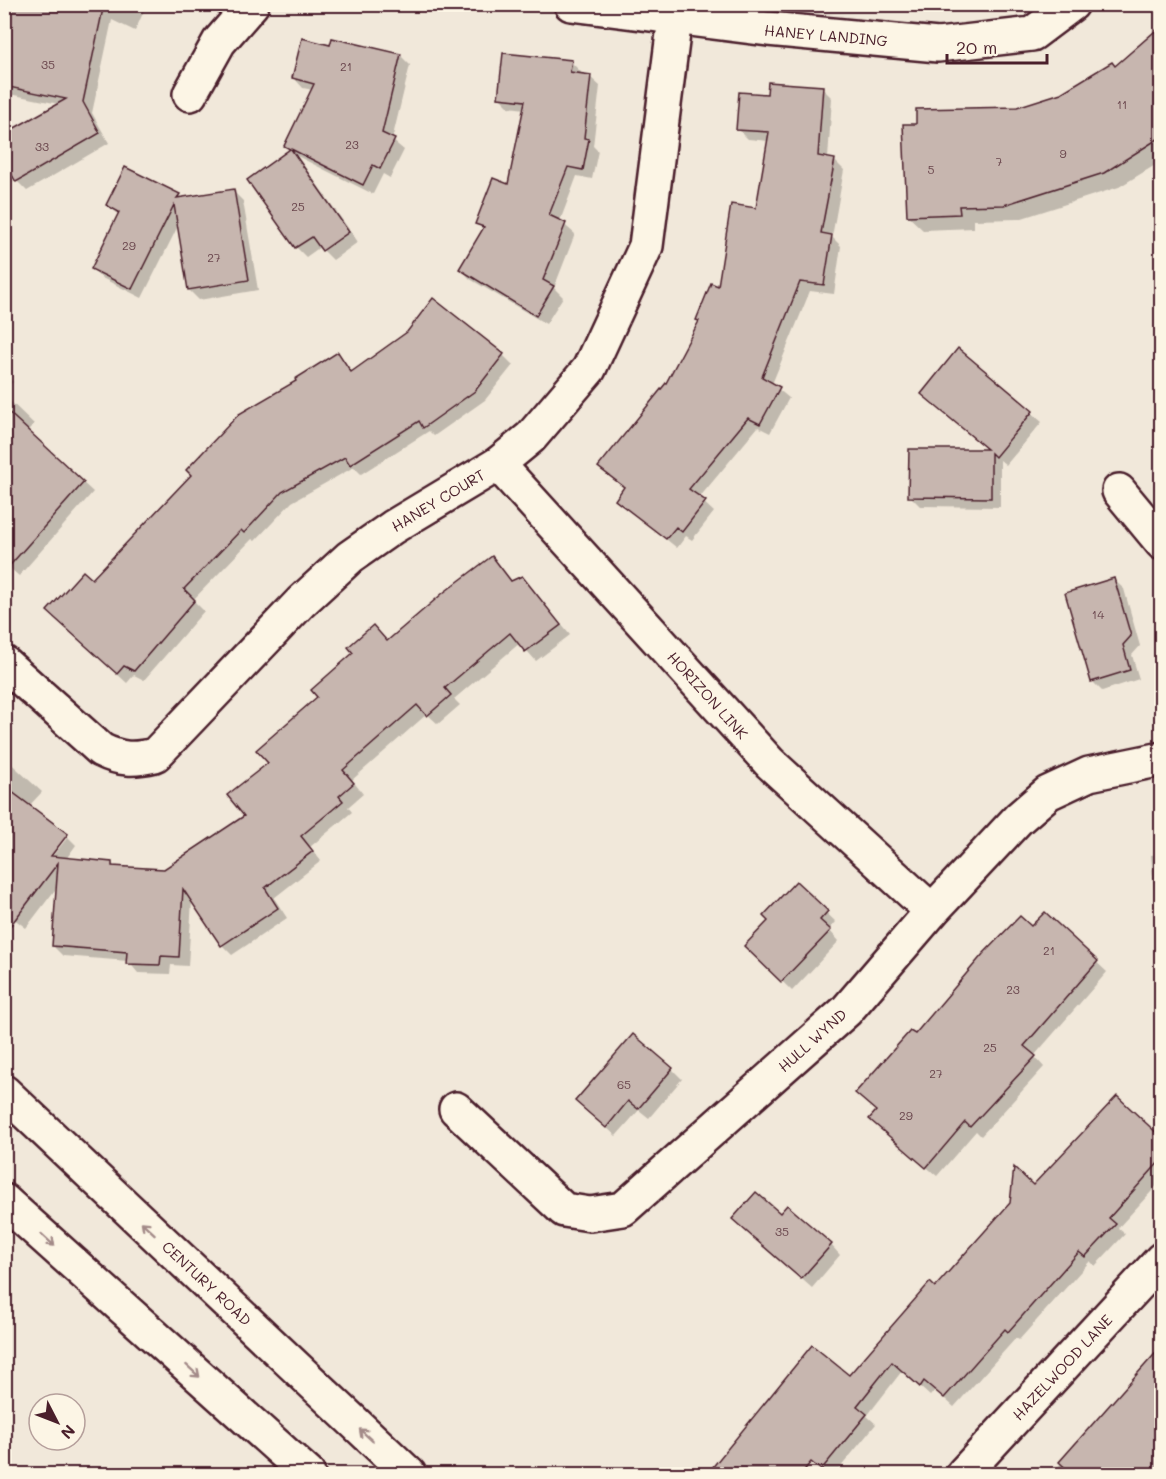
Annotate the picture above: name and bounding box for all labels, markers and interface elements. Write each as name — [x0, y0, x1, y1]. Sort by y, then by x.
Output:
street label: HANEY LANDING — [763, 20, 889, 50]
scale bar — [947, 27, 1048, 65]
text: 20 m — [956, 35, 997, 59]
house number: 35 — [41, 56, 55, 72]
house number: 21 — [340, 58, 352, 74]
house number: 11 — [1117, 96, 1127, 112]
house number: 23 — [345, 136, 359, 152]
house number: 33 — [35, 138, 49, 154]
house number: 9 — [1059, 145, 1067, 161]
house number: 7 — [996, 153, 1003, 169]
house number: 5 — [928, 161, 935, 177]
house number: 25 — [291, 198, 305, 214]
house number: 29 — [122, 237, 136, 253]
house number: 27 — [207, 249, 221, 265]
street label: HANEY COURT — [387, 464, 489, 536]
house number: 14 — [1092, 606, 1104, 622]
street label: HORIZON LINK — [663, 647, 753, 743]
house number: 21 — [1043, 942, 1055, 958]
house number: 23 — [1006, 981, 1020, 997]
street label: HULL WYND — [773, 1004, 851, 1076]
house number: 25 — [983, 1039, 997, 1055]
house number: 27 — [929, 1065, 943, 1081]
house number: 65 — [617, 1076, 631, 1092]
house number: 29 — [899, 1107, 913, 1123]
one-way arrow — [141, 1221, 156, 1235]
house number: 35 — [775, 1223, 789, 1239]
one-way arrow — [40, 1233, 55, 1247]
street label: CENTURY ROAD — [158, 1236, 256, 1330]
street label: HAZELWOOD LANE — [1008, 1310, 1117, 1424]
one-way arrow — [185, 1364, 200, 1378]
north arrow — [27, 1392, 87, 1452]
text: N — [57, 1421, 80, 1444]
one-way arrow — [359, 1427, 374, 1442]

